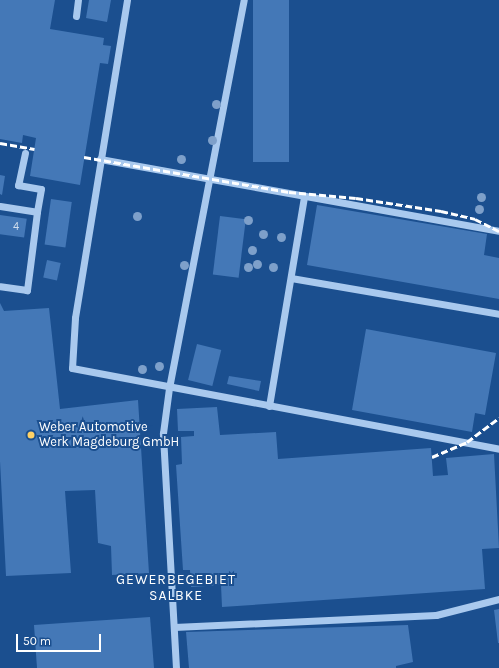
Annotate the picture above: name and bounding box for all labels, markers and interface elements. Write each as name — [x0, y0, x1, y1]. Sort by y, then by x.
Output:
house number: 4 — [13, 220, 19, 234]
place label: Weber Automotive Werk Magdeburg GmbH — [39, 420, 179, 451]
marker: Weber Automotive Werk Magdeburg GmbH — [26, 430, 36, 440]
district label: GEWERBEGEBIET SALBKE — [116, 572, 236, 604]
scale bar — [18, 626, 103, 652]
text: 50 m — [23, 634, 51, 648]

